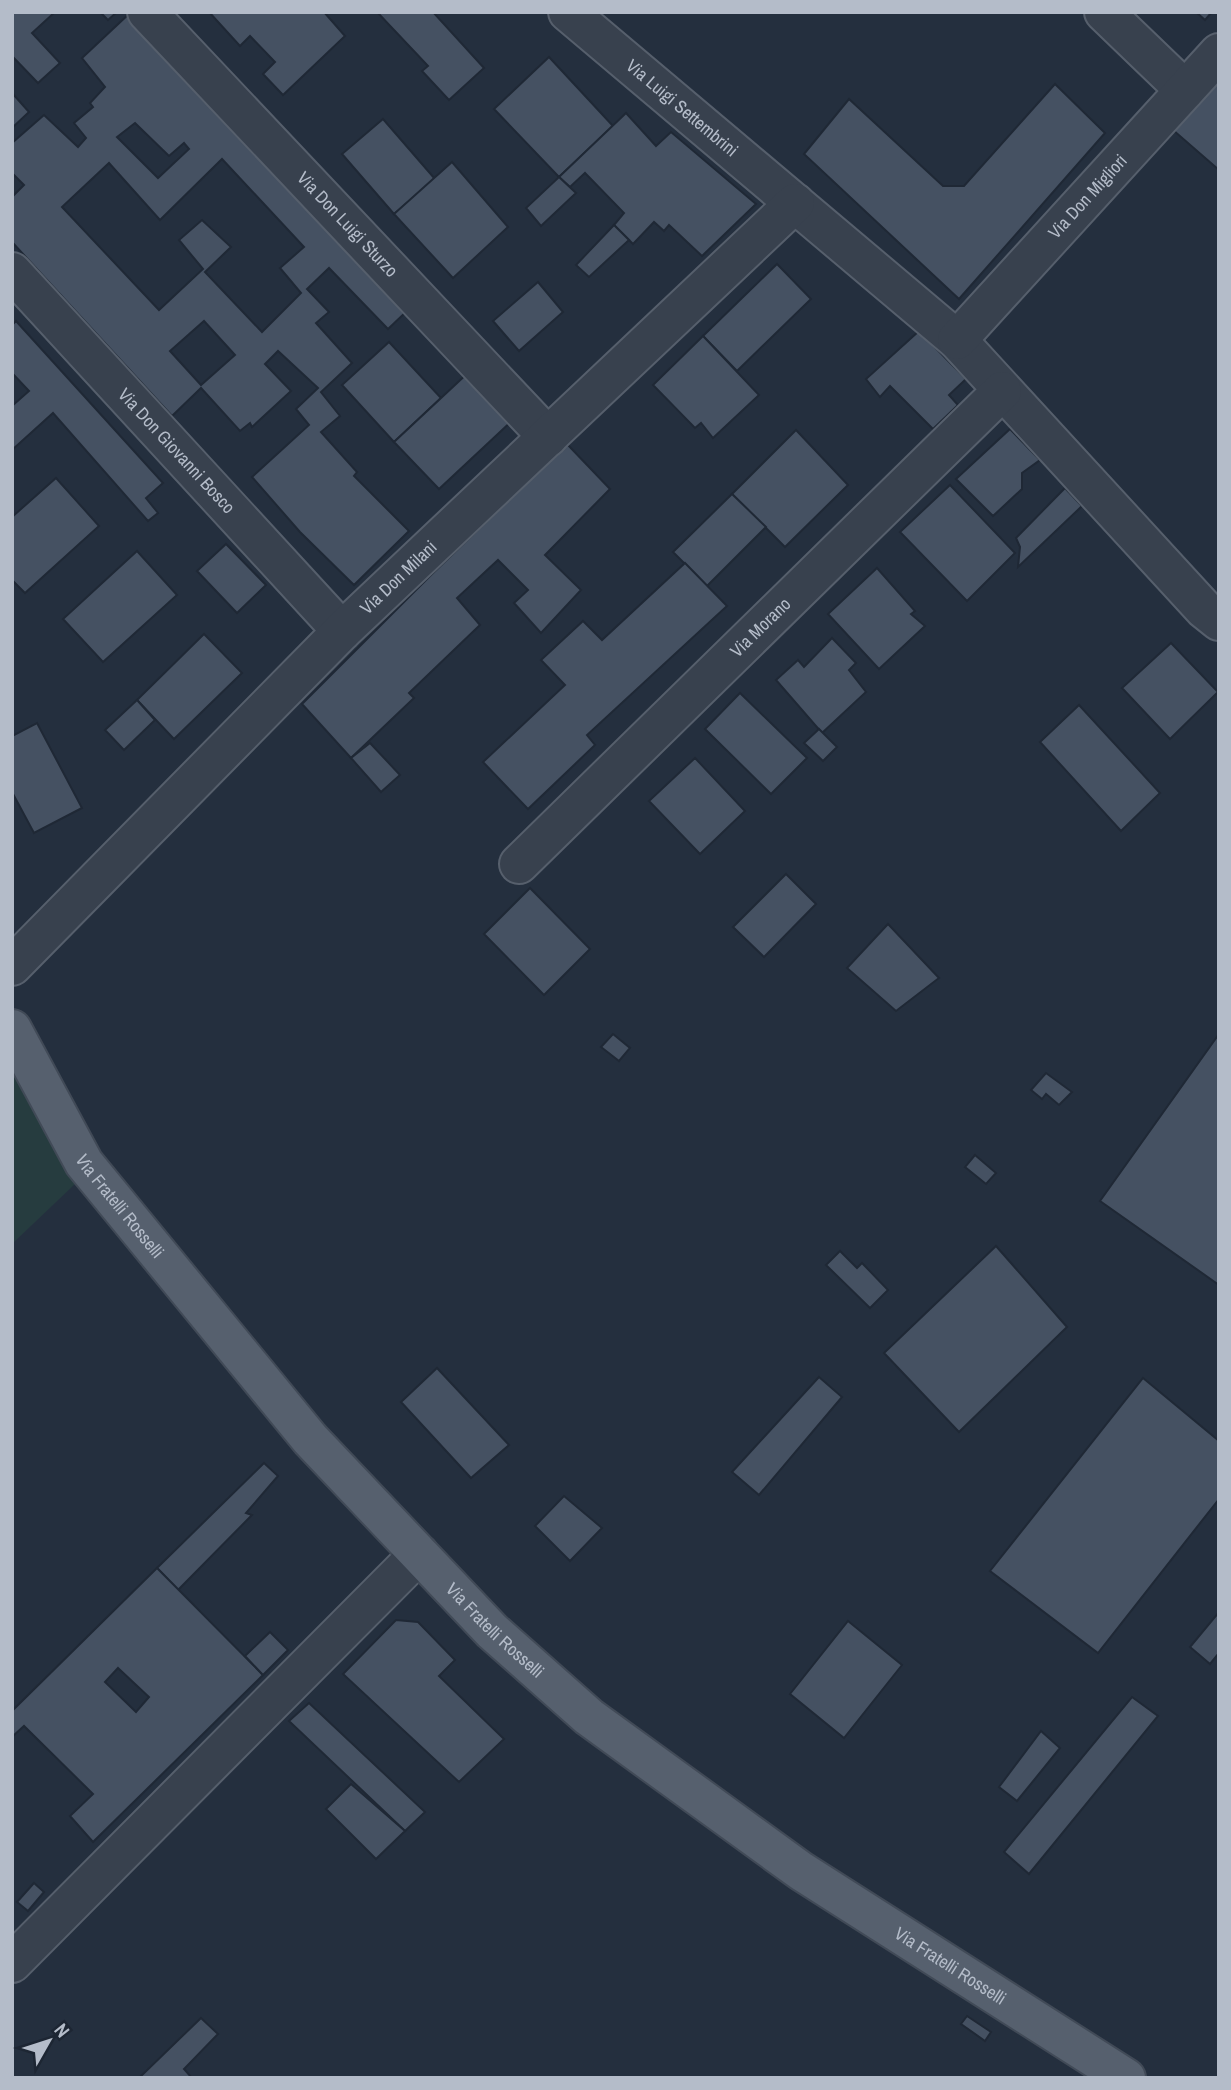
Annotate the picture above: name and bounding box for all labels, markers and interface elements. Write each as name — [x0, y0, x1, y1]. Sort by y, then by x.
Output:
street label: Via Luigi Settembrini — [621, 53, 744, 162]
street label: Via Don Migliori — [1042, 149, 1133, 244]
street label: Via Don Luigi Sturzo — [292, 166, 404, 282]
street label: Via Don Giovanni Bosco — [113, 382, 241, 519]
street label: Via Don Milani — [354, 535, 442, 620]
street label: Via Morano — [724, 592, 796, 663]
street label: Via Fratelli Rosselli — [70, 1150, 170, 1263]
street label: Via Fratelli Rosselli — [440, 1577, 550, 1683]
street label: Via Fratelli Rosselli — [890, 1921, 1011, 2011]
north arrow — [14, 2006, 84, 2076]
text: N — [49, 2018, 76, 2043]

